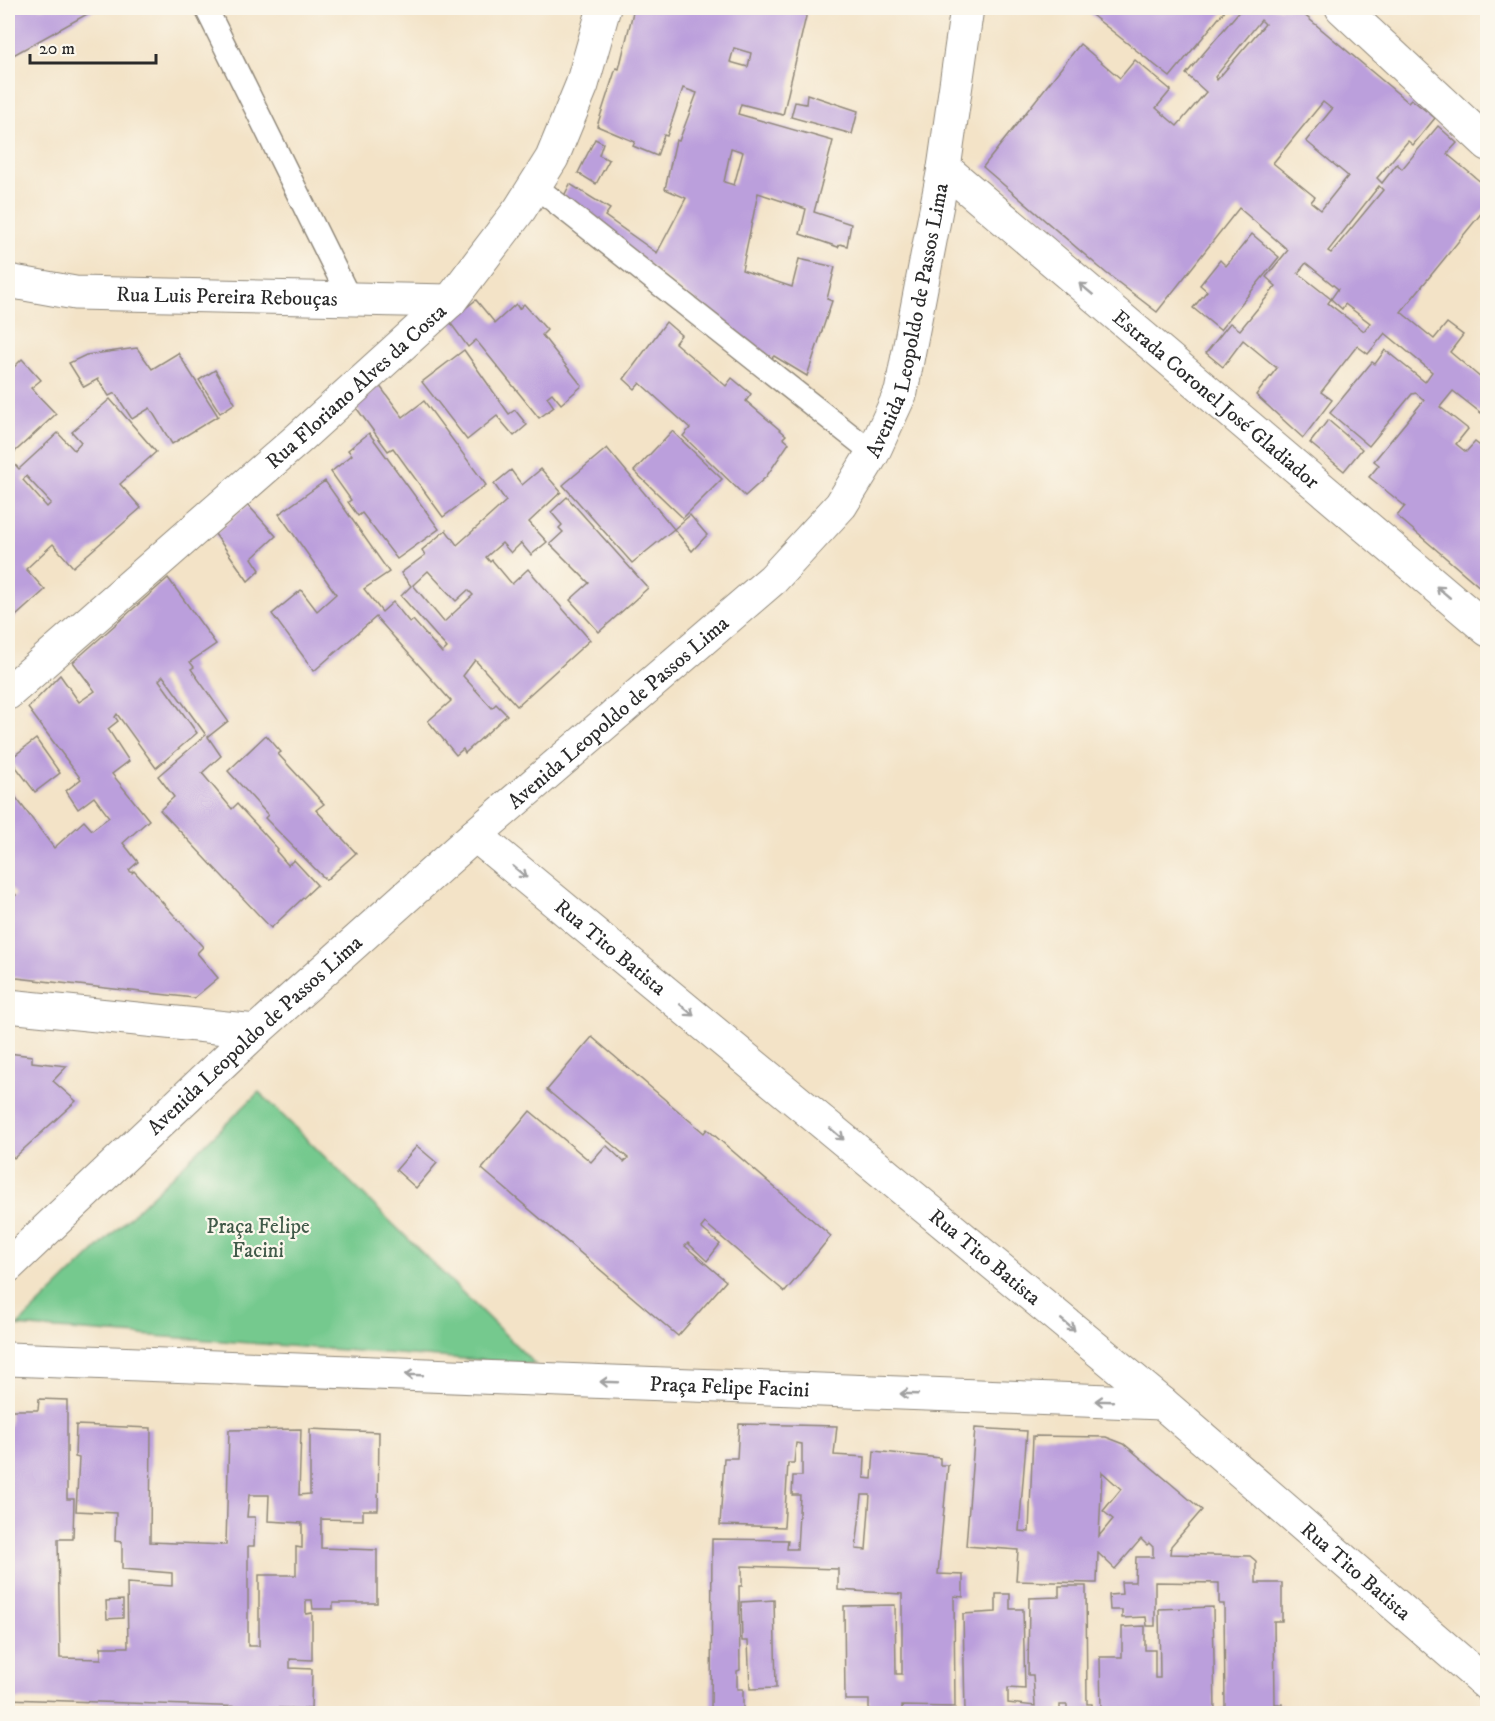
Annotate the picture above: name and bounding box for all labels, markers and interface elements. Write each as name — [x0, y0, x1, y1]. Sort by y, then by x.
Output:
scale bar — [30, 27, 156, 65]
text: 20 m — [39, 38, 75, 60]
street label: Avenida Leopoldo de Passos Lima — [861, 181, 955, 462]
street label: Rua Luis Pereira Rebouças — [116, 282, 338, 313]
one-way arrow — [1079, 282, 1094, 296]
street label: Rua Floriano Alves da Costa — [261, 299, 452, 475]
street label: Estrada Coronel José Gladiador — [1107, 305, 1324, 495]
one-way arrow — [1436, 585, 1451, 599]
street label: Avenida Leopoldo de Passos Lima — [503, 611, 735, 815]
one-way arrow — [512, 865, 527, 879]
street label: Rua Tito Batista — [549, 894, 671, 1002]
street label: Avenida Leopoldo de Passos Lima — [142, 930, 368, 1141]
one-way arrow — [679, 1003, 695, 1016]
one-way arrow — [829, 1127, 844, 1141]
street label: Rua Tito Batista — [923, 1204, 1046, 1311]
park label: Praça Felipe Facini — [206, 1214, 310, 1264]
one-way arrow — [1060, 1319, 1076, 1332]
one-way arrow — [405, 1369, 425, 1380]
street label: Praça Felipe Facini — [649, 1371, 810, 1404]
one-way arrow — [599, 1377, 619, 1388]
one-way arrow — [899, 1388, 919, 1399]
one-way arrow — [1094, 1395, 1114, 1407]
street label: Rua Tito Batista — [1295, 1517, 1416, 1626]

